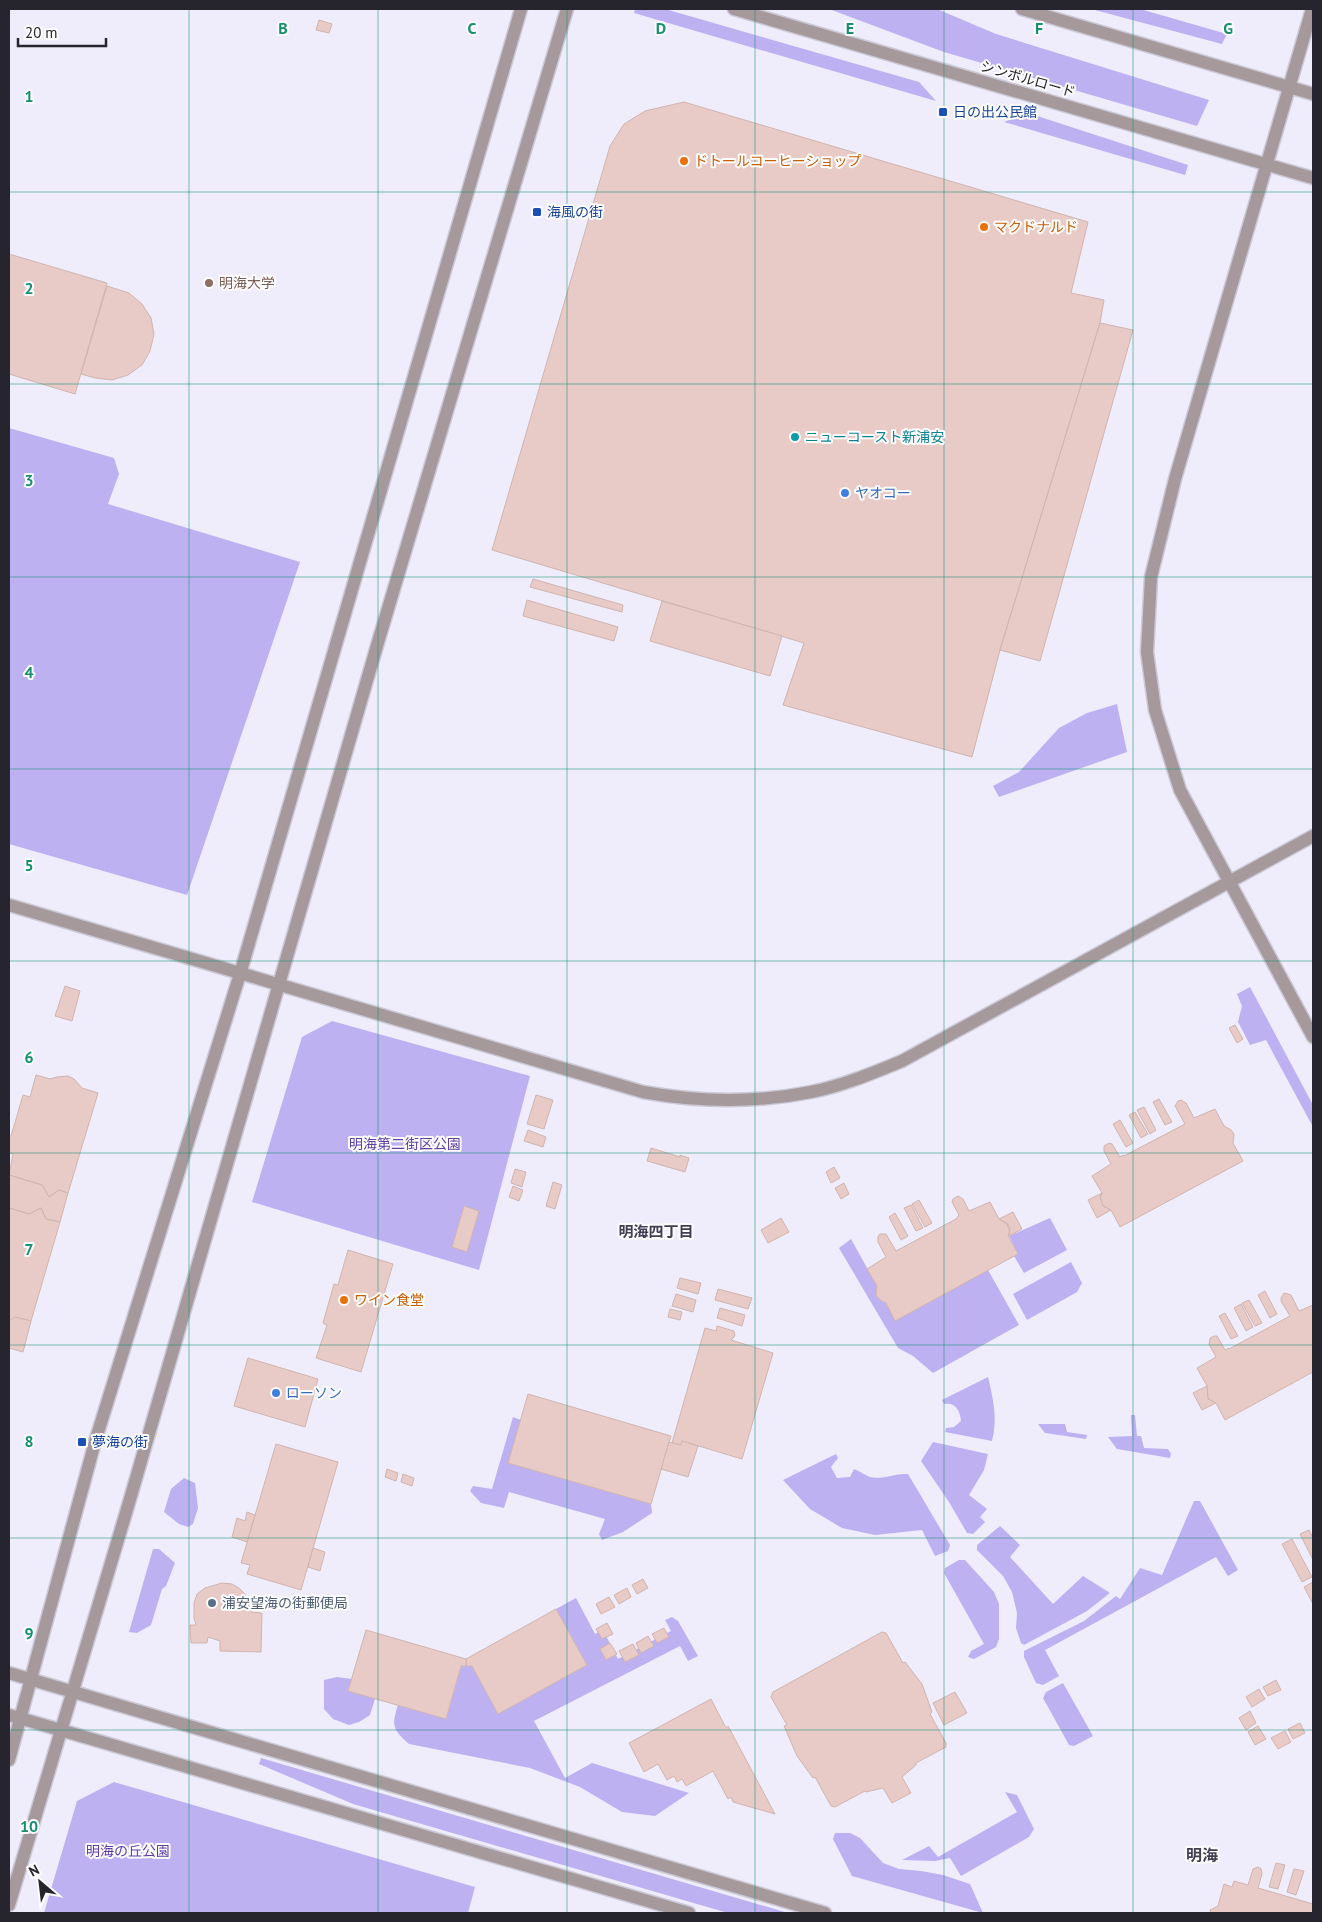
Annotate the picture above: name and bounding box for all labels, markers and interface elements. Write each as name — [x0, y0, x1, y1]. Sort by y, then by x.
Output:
scale bar — [18, 15, 105, 47]
text: B — [278, 18, 288, 38]
text: C — [468, 18, 477, 38]
text: D — [656, 18, 666, 38]
text: E — [846, 18, 854, 38]
text: F — [1035, 18, 1043, 38]
text: G — [1223, 18, 1233, 38]
text: 20 m — [25, 23, 58, 42]
street label: シンボルロード — [978, 57, 1078, 101]
text: 1 — [24, 86, 34, 106]
place label: 日の出公民館 — [953, 103, 1037, 121]
marker: 日の出公民館 — [937, 106, 949, 118]
place label: ドトールコーヒーショップ — [694, 152, 861, 170]
marker: ドトールコーヒーショップ — [678, 155, 690, 167]
place label: 海風の街 — [547, 203, 603, 221]
marker: 海風の街 — [531, 206, 543, 218]
place label: マクドナルド — [994, 218, 1078, 236]
marker: マクドナルド — [978, 221, 990, 233]
place label: 明海大学 — [219, 274, 275, 292]
marker: 明海大学 — [203, 277, 215, 289]
text: 2 — [24, 278, 34, 298]
place label: ニューコースト新浦安 — [805, 428, 944, 446]
marker: ニューコースト新浦安 — [789, 431, 801, 443]
text: 3 — [24, 470, 34, 490]
place label: ヤオコー — [855, 484, 911, 502]
marker: ヤオコー — [839, 487, 851, 499]
text: 4 — [24, 662, 34, 682]
text: 5 — [24, 855, 34, 875]
text: 6 — [24, 1047, 34, 1067]
park label: 明海第二街区公園 — [349, 1135, 461, 1153]
district label: 明海四丁目 — [618, 1222, 694, 1241]
text: 7 — [24, 1239, 34, 1259]
place label: ワイン食堂 — [354, 1291, 424, 1309]
marker: ワイン食堂 — [338, 1294, 350, 1306]
place label: ローソン — [286, 1384, 342, 1402]
marker: ローソン — [270, 1387, 282, 1399]
text: 8 — [24, 1431, 34, 1451]
place label: 夢海の街 — [92, 1433, 148, 1451]
marker: 夢海の街 — [76, 1436, 88, 1448]
place label: 浦安望海の街郵便局 — [222, 1594, 348, 1612]
marker: 浦安望海の街郵便局 — [206, 1597, 218, 1609]
text: 9 — [24, 1623, 34, 1643]
text: 10 — [20, 1816, 38, 1836]
park label: 明海の丘公園 — [86, 1842, 170, 1860]
district label: 明海 — [1186, 1845, 1218, 1865]
north arrow — [15, 1857, 65, 1907]
text: N — [26, 1860, 42, 1881]

